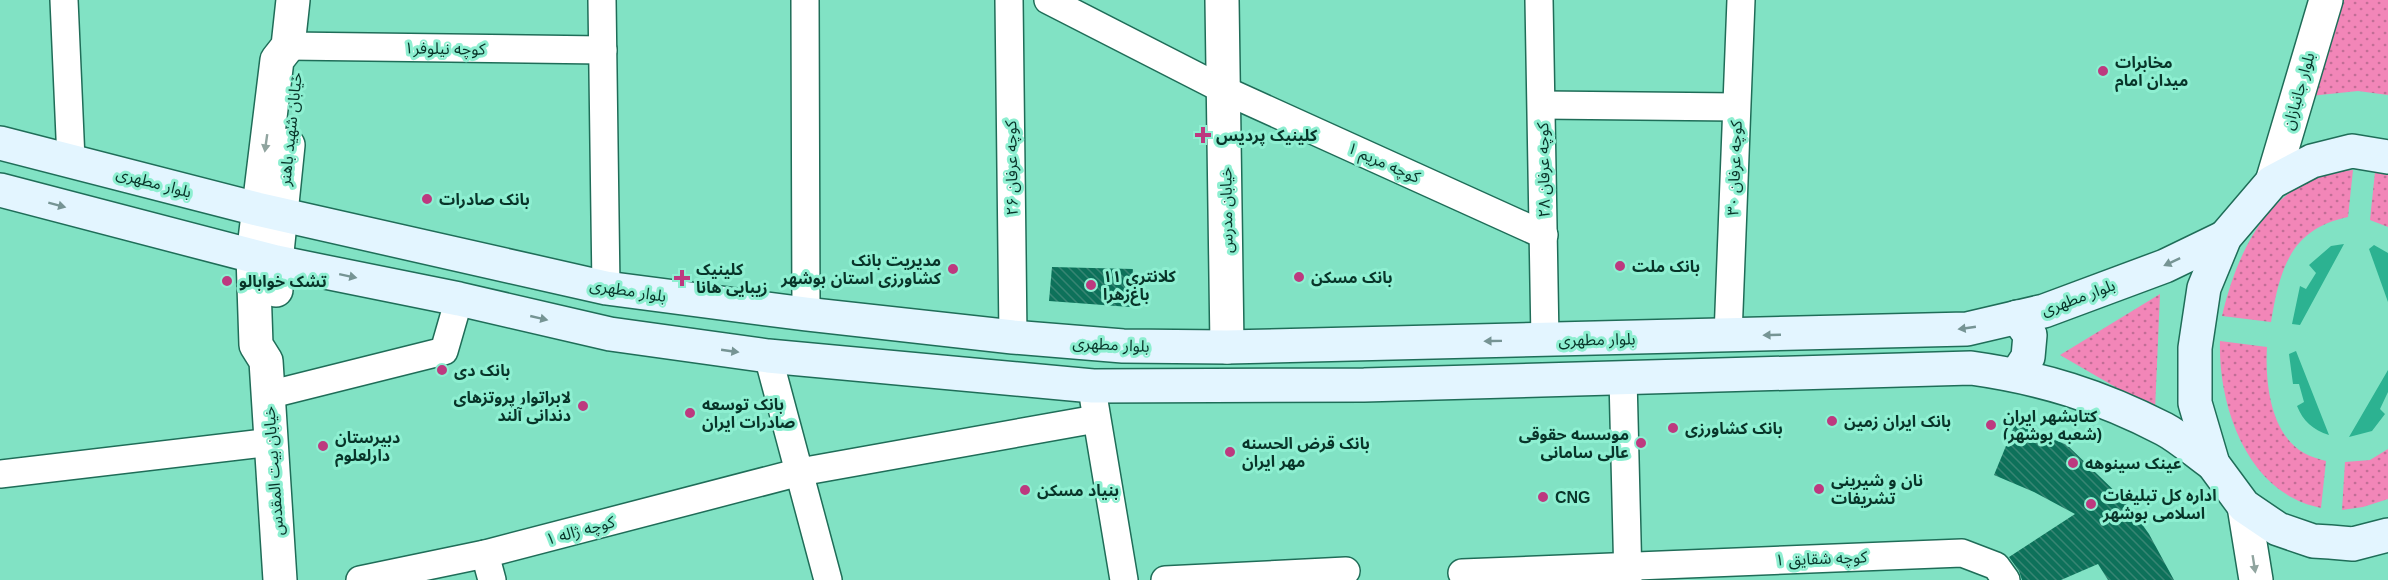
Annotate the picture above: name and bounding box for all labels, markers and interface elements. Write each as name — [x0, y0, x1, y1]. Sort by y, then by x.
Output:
street label: کوچه نیلوفر۱ — [404, 39, 486, 60]
street label: بلوار جانبازان — [2279, 51, 2319, 132]
place label: مخابرات میدان امام — [2115, 54, 2188, 92]
marker: مخابرات میدان امام — [2096, 64, 2110, 78]
street label: خیابان شهید باهنر — [276, 71, 306, 188]
street label: کوچه عرفان ۲۶ — [1002, 120, 1023, 216]
street label: کوچه عرفان ۳۰ — [1724, 120, 1747, 216]
street label: کوچه عرفان ۲۸ — [1534, 122, 1555, 218]
marker: کلینیک پردیس — [1194, 126, 1212, 144]
place label: کلینیک پردیس — [1216, 127, 1318, 146]
one-way arrow — [262, 133, 271, 152]
street label: کوچه مریم ۱ — [1343, 139, 1423, 190]
street label: بلوار مطهری — [114, 164, 193, 202]
street label: خیابان مدرس — [1217, 167, 1237, 253]
place label: بانک صادرات — [439, 191, 530, 209]
marker: بانک صادرات — [420, 192, 434, 206]
one-way arrow — [48, 201, 66, 210]
place label: مدیریت بانک کشاورزی استان بوشهر — [780, 252, 942, 288]
place label: بانک ملت — [1632, 258, 1700, 276]
one-way arrow — [2163, 258, 2180, 267]
marker: بانک ملت — [1613, 259, 1627, 273]
place label: کلینیک زیبایی هانا — [696, 261, 768, 297]
marker: مدیریت بانک کشاورزی استان بوشهر — [946, 262, 960, 276]
place label: کلانتری ۱۱ باغ‌زهرا — [1103, 268, 1177, 306]
marker: کلینیک زیبایی هانا — [673, 269, 691, 287]
place label: بانک مسکن — [1311, 269, 1393, 287]
marker: بانک مسکن — [1292, 270, 1306, 284]
one-way arrow — [339, 272, 358, 281]
place label: تشک خوابالو — [239, 273, 327, 291]
marker: تشک خوابالو — [220, 274, 234, 288]
street label: بلوار مطهری — [588, 276, 667, 306]
street label: بلوار مطهری — [2039, 276, 2118, 320]
marker: کلانتری ۱۱ باغ‌زهرا — [1084, 278, 1098, 292]
one-way arrow — [529, 313, 548, 323]
one-way arrow — [1957, 324, 1976, 333]
street label: بلوار مطهری — [1558, 330, 1636, 350]
one-way arrow — [1763, 330, 1782, 339]
street label: بلوار مطهری — [1072, 334, 1150, 356]
one-way arrow — [1484, 337, 1503, 346]
one-way arrow — [721, 346, 740, 355]
place label: بانک دی — [454, 362, 510, 380]
marker: بانک دی — [435, 363, 449, 377]
place label: لابراتوار پروتزهای دندانی آلند — [453, 389, 571, 425]
place label: بانک توسعه صادرات ایران — [702, 396, 795, 432]
marker: لابراتوار پروتزهای دندانی آلند — [576, 399, 590, 413]
street label: خیابان بیت المقدس — [260, 406, 287, 536]
marker: بانک توسعه صادرات ایران — [683, 406, 697, 420]
place label: کتابشهر ایران (شعبه بوشهر) — [2003, 408, 2102, 444]
place label: بانک ایران زمین — [1844, 413, 1951, 431]
marker: بانک ایران زمین — [1825, 414, 1839, 428]
marker: کتابشهر ایران (شعبه بوشهر) — [1984, 418, 1998, 432]
place label: بانک کشاورزی — [1685, 420, 1783, 438]
marker: بانک کشاورزی — [1666, 421, 1680, 435]
place label: موسسه حقوقی عالی سامانی — [1519, 426, 1629, 462]
place label: دبیرستان دارلعلوم — [335, 429, 400, 467]
place label: بانک قرض الحسنه مهر ایران — [1242, 435, 1370, 471]
marker: موسسه حقوقی عالی سامانی — [1634, 436, 1648, 450]
marker: دبیرستان دارلعلوم — [316, 439, 330, 453]
marker: بانک قرض الحسنه مهر ایران — [1223, 445, 1237, 459]
place label: عینک سینوهه — [2085, 455, 2182, 473]
marker: عینک سینوهه — [2066, 456, 2080, 470]
place label: نان و شیرینی تشریفات — [1831, 472, 1923, 508]
place label: بنیاد مسکن — [1037, 482, 1119, 500]
marker: نان و شیرینی تشریفات — [1812, 482, 1826, 496]
marker: بنیاد مسکن — [1018, 483, 1032, 497]
place label: اداره کل تبلیغات اسلامی بوشهر — [2102, 487, 2217, 523]
place label: CNG — [1555, 489, 1591, 506]
marker: CNG — [1536, 490, 1550, 504]
marker: اداره کل تبلیغات اسلامی بوشهر — [2084, 497, 2098, 511]
street label: کوچه ژاله ۱ — [544, 513, 617, 550]
street label: کوچه شقایق ۱ — [1775, 548, 1868, 571]
one-way arrow — [2249, 554, 2258, 573]

